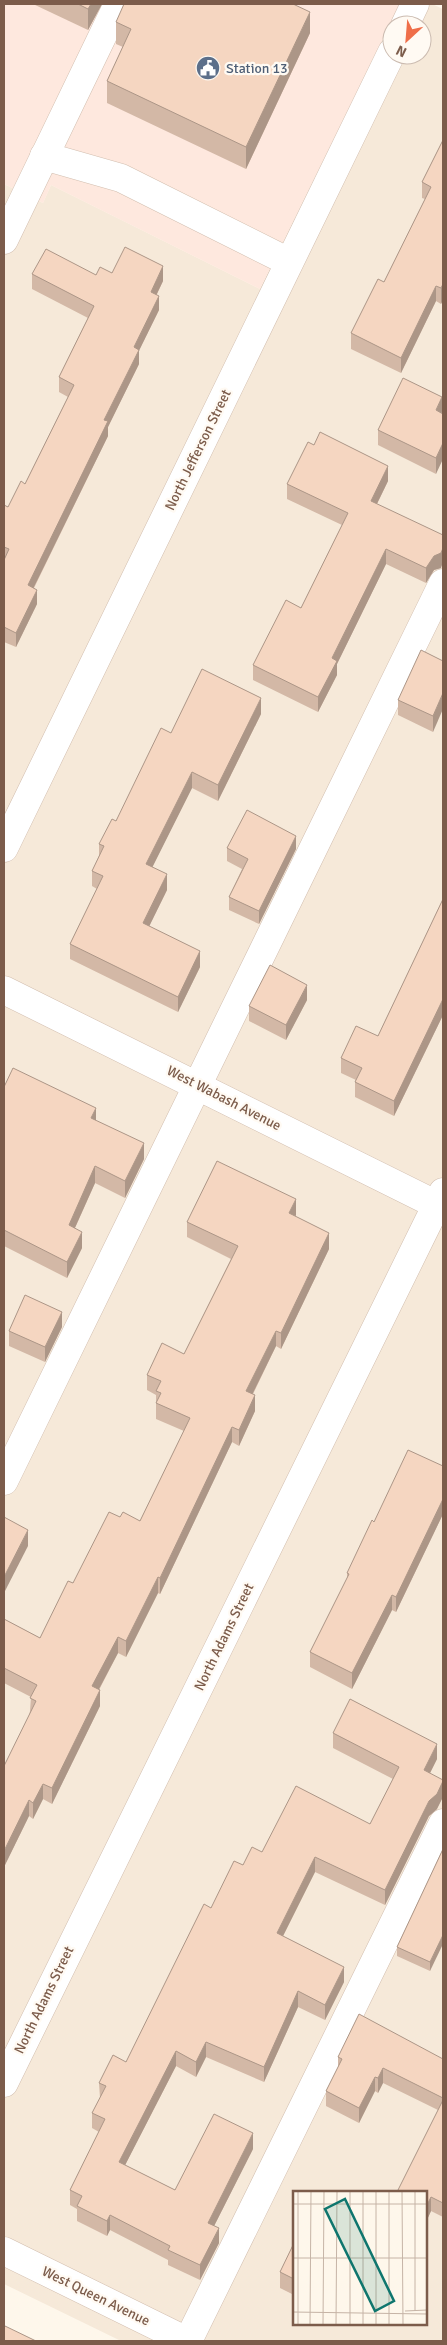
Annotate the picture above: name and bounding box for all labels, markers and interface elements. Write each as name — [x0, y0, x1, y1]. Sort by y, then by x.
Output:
north arrow — [382, 15, 432, 65]
text: N — [393, 41, 410, 61]
public building icon: Station 13 — [195, 55, 221, 81]
place label: Station 13 — [226, 60, 288, 77]
street label: North Jefferson Street — [161, 387, 235, 513]
street label: West Wabash Avenue — [164, 1062, 284, 1134]
street label: North Adams Street — [191, 1580, 257, 1694]
street label: North Adams Street — [11, 1943, 77, 2057]
inset map — [293, 2191, 427, 2325]
street label: West Queen Avenue — [39, 2263, 153, 2329]

